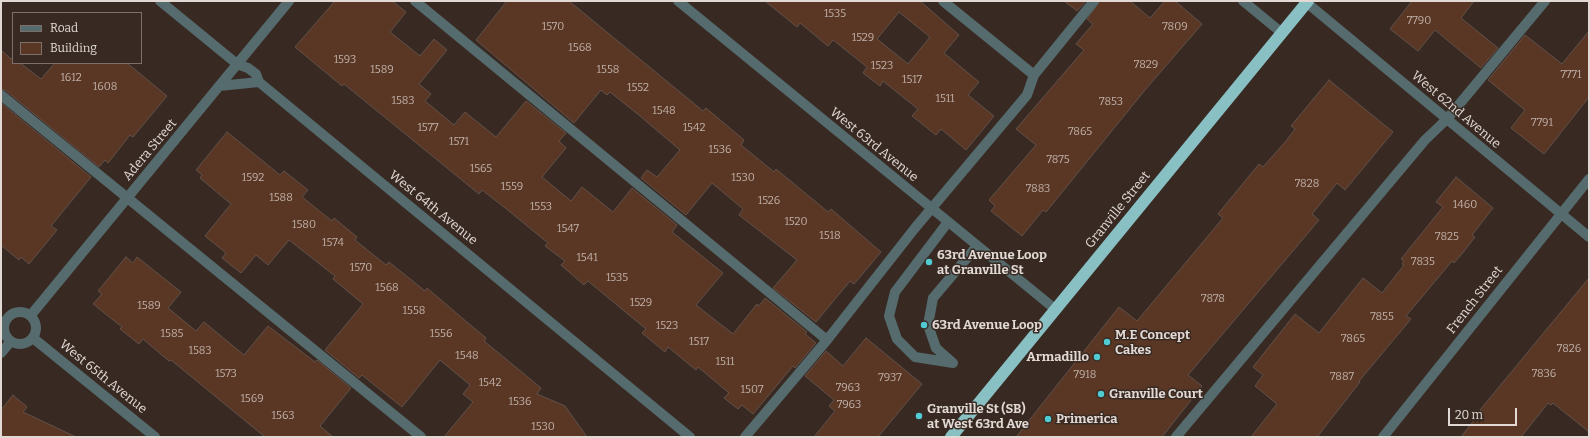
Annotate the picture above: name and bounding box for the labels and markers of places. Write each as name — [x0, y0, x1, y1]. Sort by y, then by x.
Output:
place label: 63rd Avenue Loop at Granville St — [937, 247, 1047, 278]
marker: 63rd Avenue Loop at Granville St — [924, 257, 934, 267]
place label: 63rd Avenue Loop — [932, 317, 1042, 333]
marker: 63rd Avenue Loop — [919, 320, 929, 330]
place label: M.E Concept Cakes — [1115, 327, 1190, 358]
marker: M.E Concept Cakes — [1102, 337, 1112, 347]
place label: Armadillo — [1027, 349, 1089, 365]
marker: Armadillo — [1092, 352, 1102, 362]
place label: Granville Court — [1109, 386, 1203, 402]
marker: Granville Court — [1096, 389, 1106, 399]
place label: Granville St (SB) at West 63rd Ave — [927, 401, 1029, 432]
marker: Granville St (SB) at West 63rd Ave — [914, 411, 924, 421]
place label: Primerica — [1056, 411, 1118, 427]
marker: Primerica — [1043, 414, 1053, 424]

